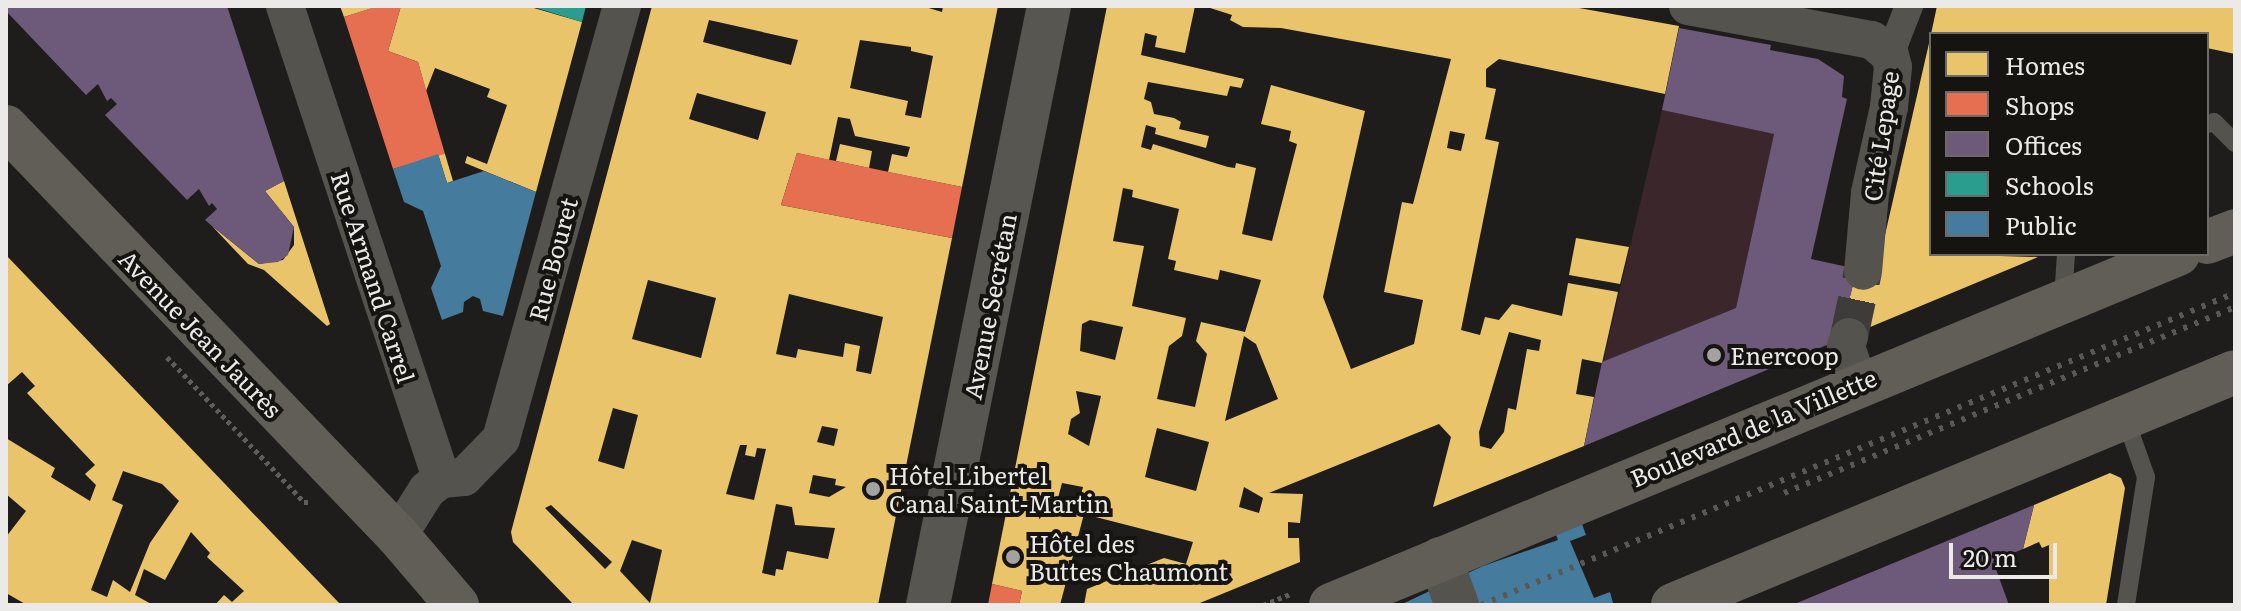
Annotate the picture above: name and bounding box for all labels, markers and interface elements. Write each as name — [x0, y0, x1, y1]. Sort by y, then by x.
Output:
legend — [1929, 32, 2209, 256]
text: Homes — [2005, 47, 2085, 82]
street label: Cité Lepage — [1857, 69, 1903, 203]
text: Shops — [2005, 87, 2074, 122]
text: Offices — [2005, 127, 2082, 162]
text: Schools — [2005, 167, 2094, 202]
street label: Rue Armand Carrel — [326, 168, 422, 386]
street label: Rue Bouret — [522, 194, 582, 324]
text: Public — [2005, 207, 2076, 242]
street label: Avenue Secrétan — [957, 210, 1021, 402]
street label: Avenue Jean Jaurès — [114, 243, 288, 423]
place label: Enercoop — [1730, 341, 1839, 369]
marker: Enercoop — [1705, 346, 1723, 364]
street label: Boulevard de la Villette — [1626, 362, 1880, 492]
place label: Hôtel Libertel Canal Saint-Martin — [889, 461, 1110, 517]
marker: Hôtel Libertel Canal Saint-Martin — [864, 480, 882, 498]
scale bar — [1953, 527, 2061, 577]
place label: Hôtel des Buttes Chaumont — [1029, 529, 1228, 585]
text: 20 m — [1963, 539, 2017, 574]
marker: Hôtel des Buttes Chaumont — [1004, 548, 1022, 566]

